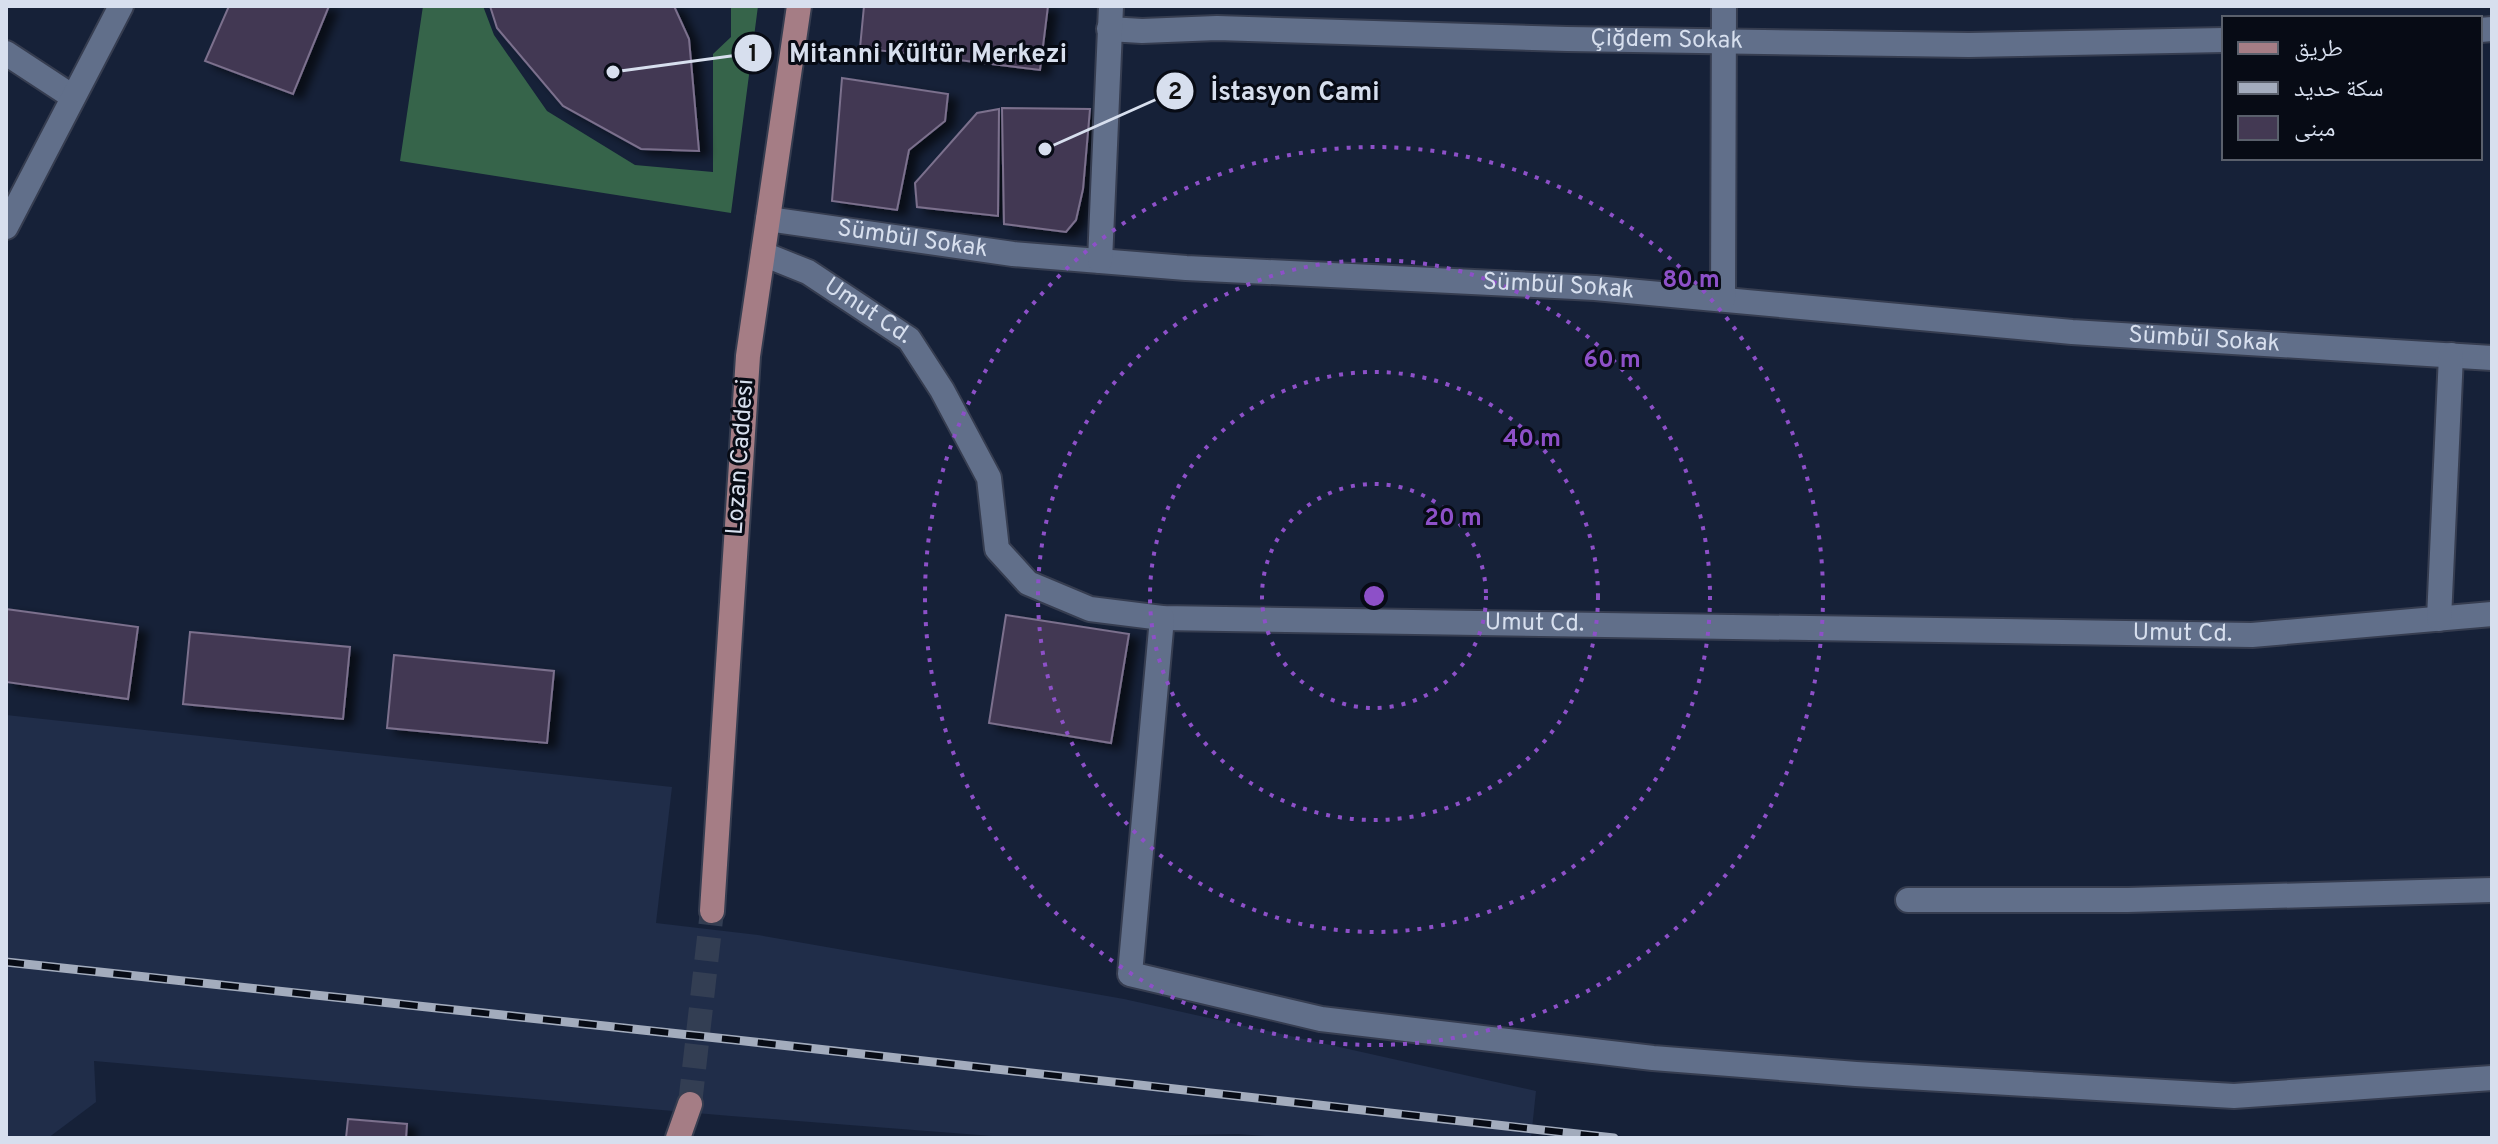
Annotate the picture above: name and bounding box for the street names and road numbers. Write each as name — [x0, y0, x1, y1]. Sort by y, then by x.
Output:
street label: Çiğdem Sokak — [1590, 24, 1743, 57]
street label: Sümbül Sokak — [835, 214, 990, 265]
street label: Sümbül Sokak — [1482, 268, 1636, 307]
street label: Umut Cd. — [818, 271, 917, 352]
street label: Sümbül Sokak — [2127, 321, 2281, 360]
street label: Lozan Caddesi — [721, 378, 761, 536]
street label: Umut Cd. — [1484, 608, 1585, 640]
street label: Umut Cd. — [2132, 618, 2233, 650]

